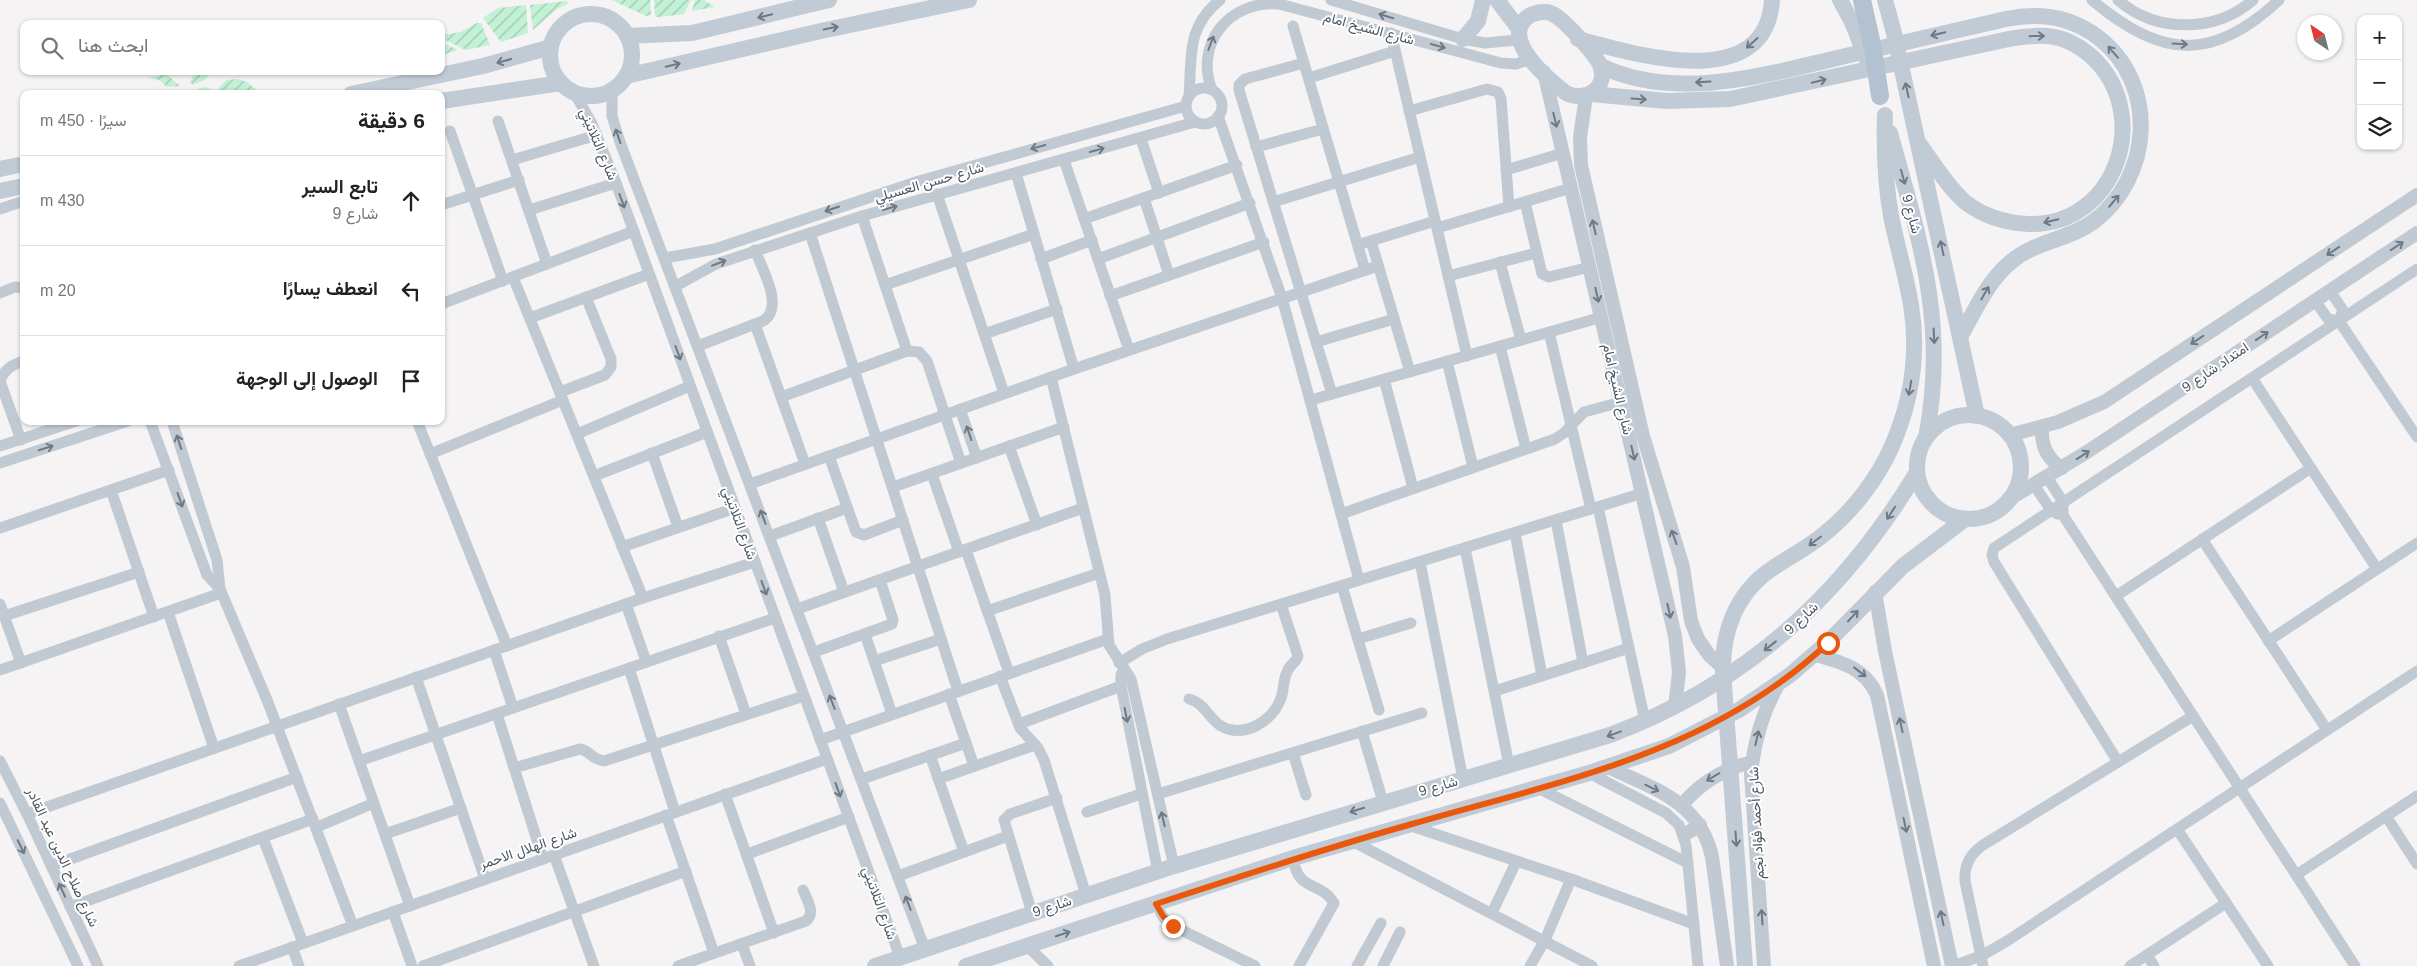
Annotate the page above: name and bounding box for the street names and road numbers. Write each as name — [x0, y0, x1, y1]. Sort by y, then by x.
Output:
street label: شارع الشيخ امام — [1321, 8, 1416, 51]
street label: شارع التلاتيني — [573, 106, 621, 184]
street label: شارع حسن العسيلي — [872, 159, 987, 209]
street label: شارع 9 — [1896, 193, 1925, 236]
street label: امتداد شارع 9 — [2179, 339, 2253, 398]
street label: شارع الشيخ امام — [1597, 342, 1636, 437]
street label: شارع التلاتيني — [716, 484, 761, 563]
street label: شارع 9 — [1781, 599, 1823, 640]
street label: شارع أحمد فؤاد نجم — [1745, 766, 1770, 880]
street label: شارع 9 — [1417, 773, 1460, 802]
street label: شارع صلاح الدين عبد القادر — [21, 784, 102, 930]
street label: شارع الهلال الاحمر — [476, 824, 580, 875]
street label: شارع التلاتيني — [856, 864, 901, 943]
street label: شارع 9 — [1031, 892, 1074, 923]

